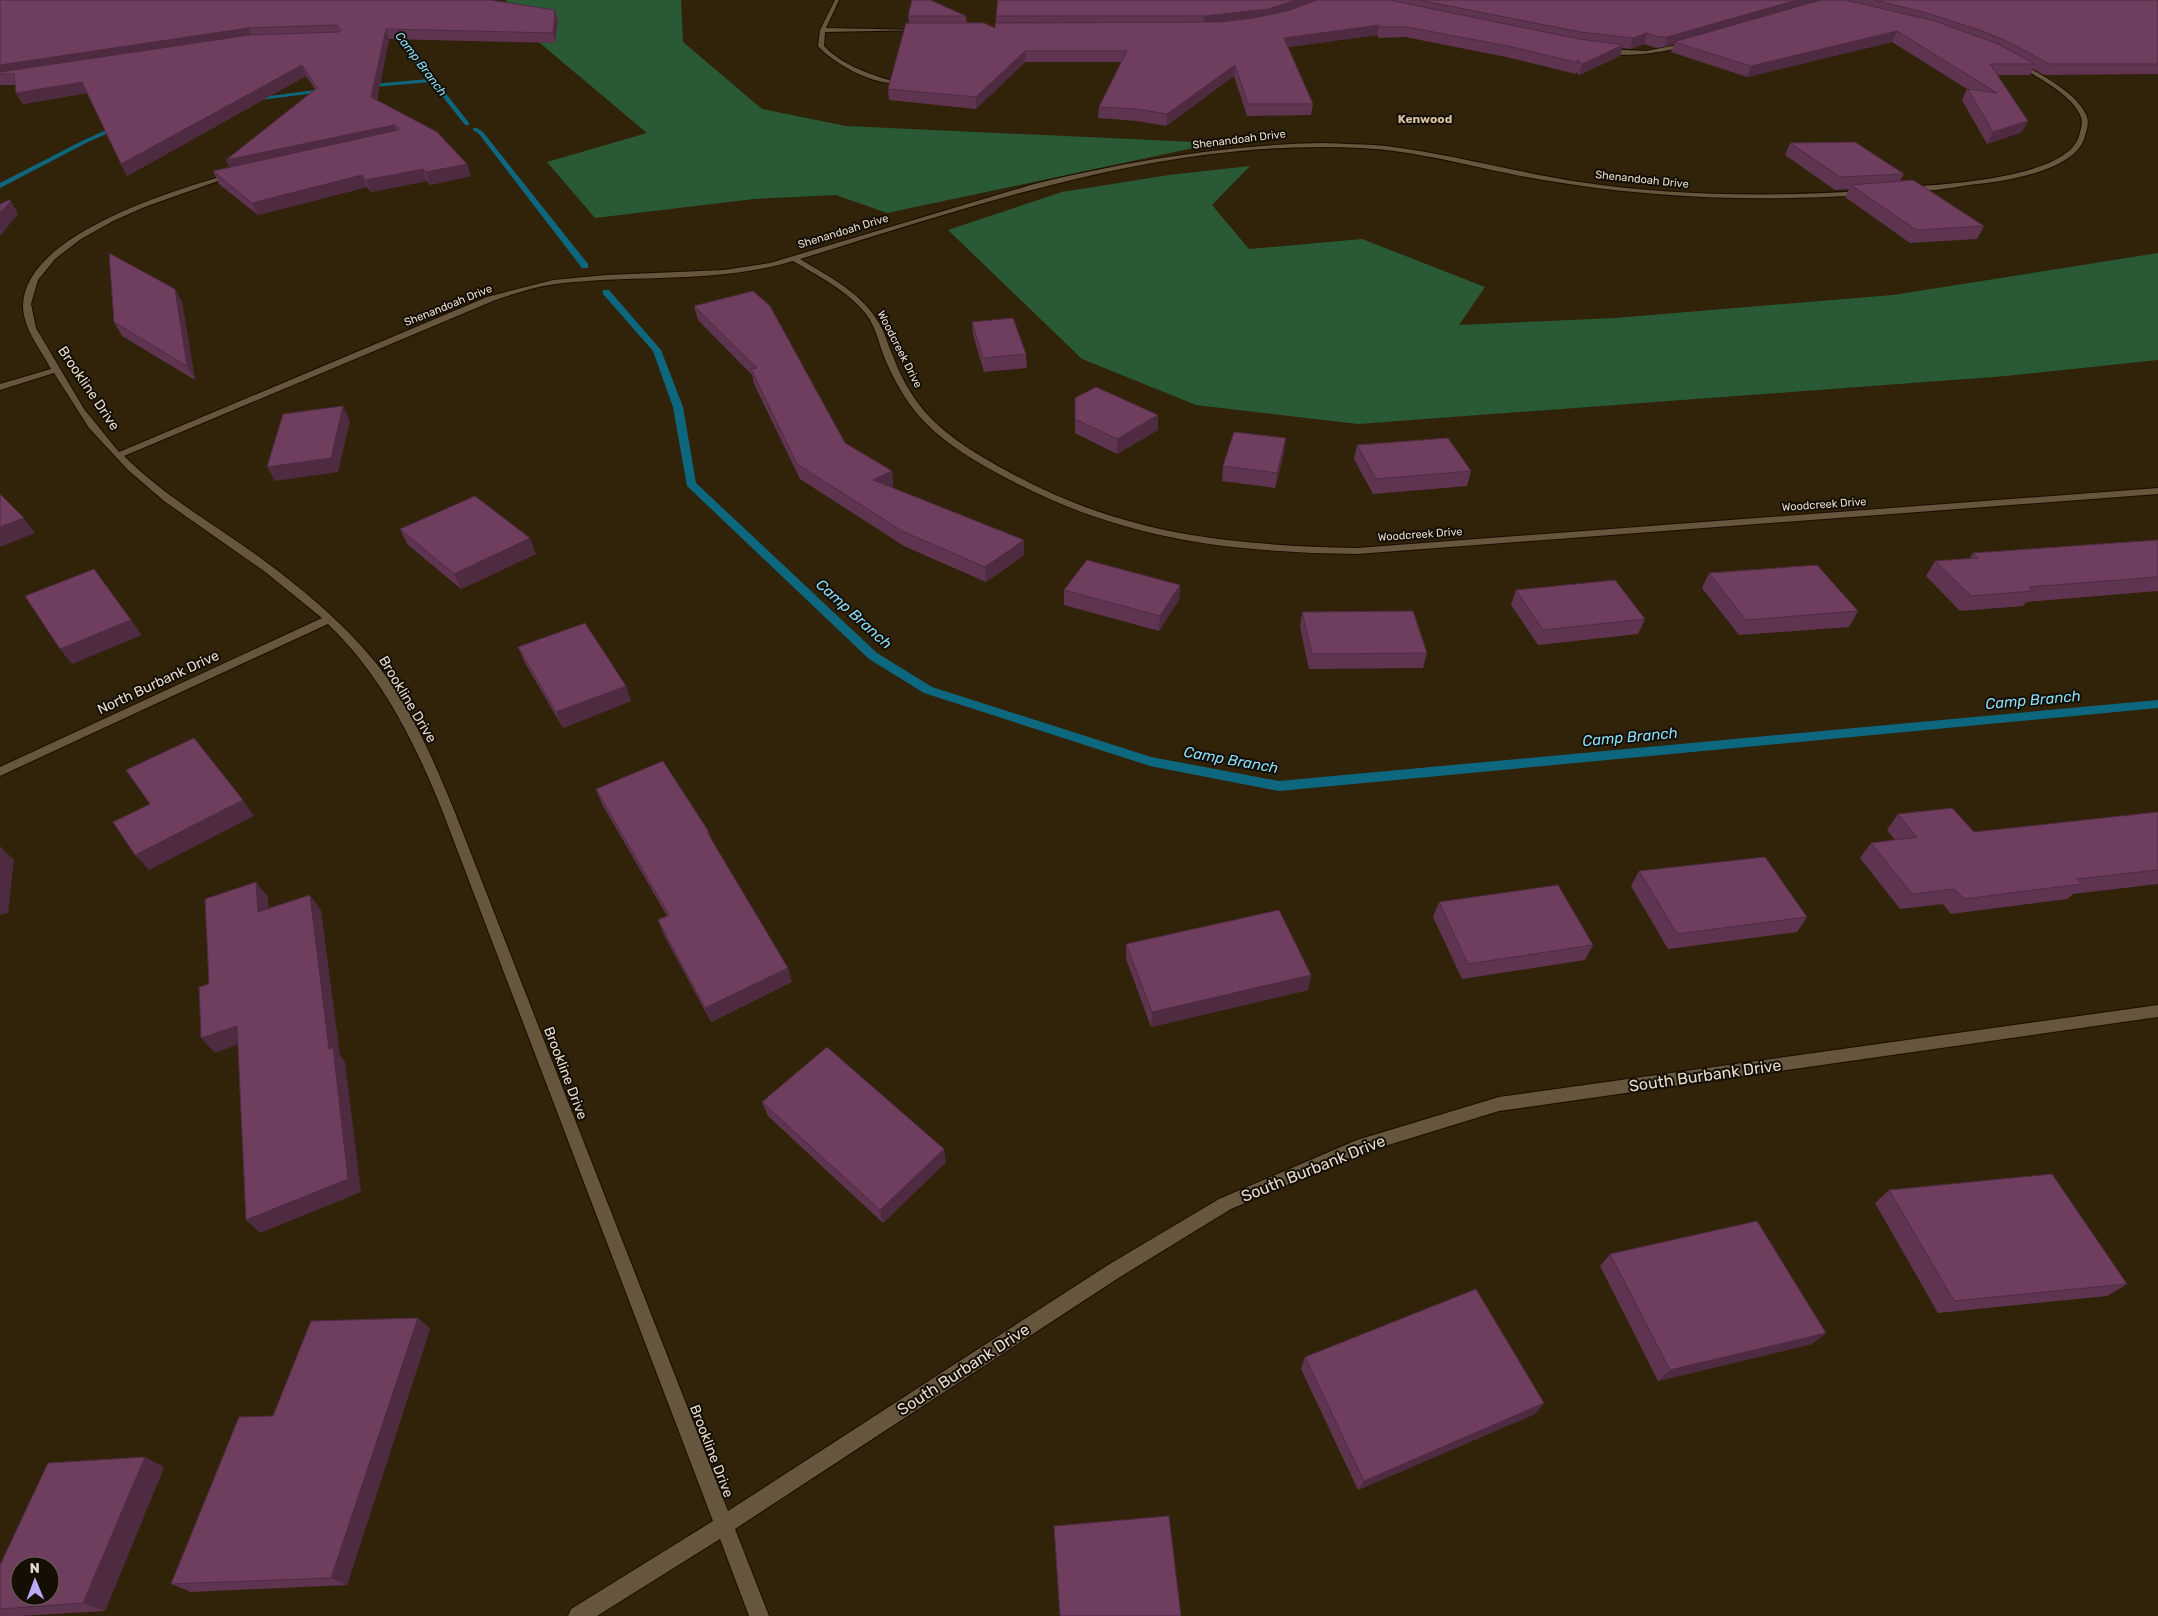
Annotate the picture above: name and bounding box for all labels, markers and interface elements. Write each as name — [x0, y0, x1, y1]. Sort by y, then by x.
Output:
water label: Camp Branch — [392, 29, 450, 99]
district label: Kenwood — [1398, 112, 1452, 126]
street label: Shenandoah Drive — [1192, 127, 1286, 152]
street label: Shenandoah Drive — [1595, 168, 1689, 191]
street label: Shenandoah Drive — [796, 212, 890, 251]
street label: Shenandoah Drive — [402, 282, 494, 329]
street label: Woodcreek Drive — [874, 308, 925, 390]
street label: Brookline Drive — [54, 343, 123, 434]
street label: Woodcreek Drive — [1781, 495, 1867, 514]
street label: Woodcreek Drive — [1377, 525, 1463, 544]
water label: Camp Branch — [812, 575, 896, 653]
street label: North Burbank Drive — [95, 647, 222, 718]
street label: Brookline Drive — [375, 653, 440, 746]
water label: Camp Branch — [1984, 687, 2082, 713]
water label: Camp Branch — [1581, 724, 1679, 750]
water label: Camp Branch — [1182, 743, 1280, 777]
street label: Brookline Drive — [540, 1024, 591, 1122]
street label: South Burbank Drive — [1628, 1055, 1783, 1096]
street label: South Burbank Drive — [1238, 1131, 1388, 1206]
street label: South Burbank Drive — [894, 1320, 1033, 1419]
street label: Brookline Drive — [686, 1402, 737, 1500]
north arrow — [10, 1556, 60, 1606]
text: N — [30, 1560, 40, 1577]

